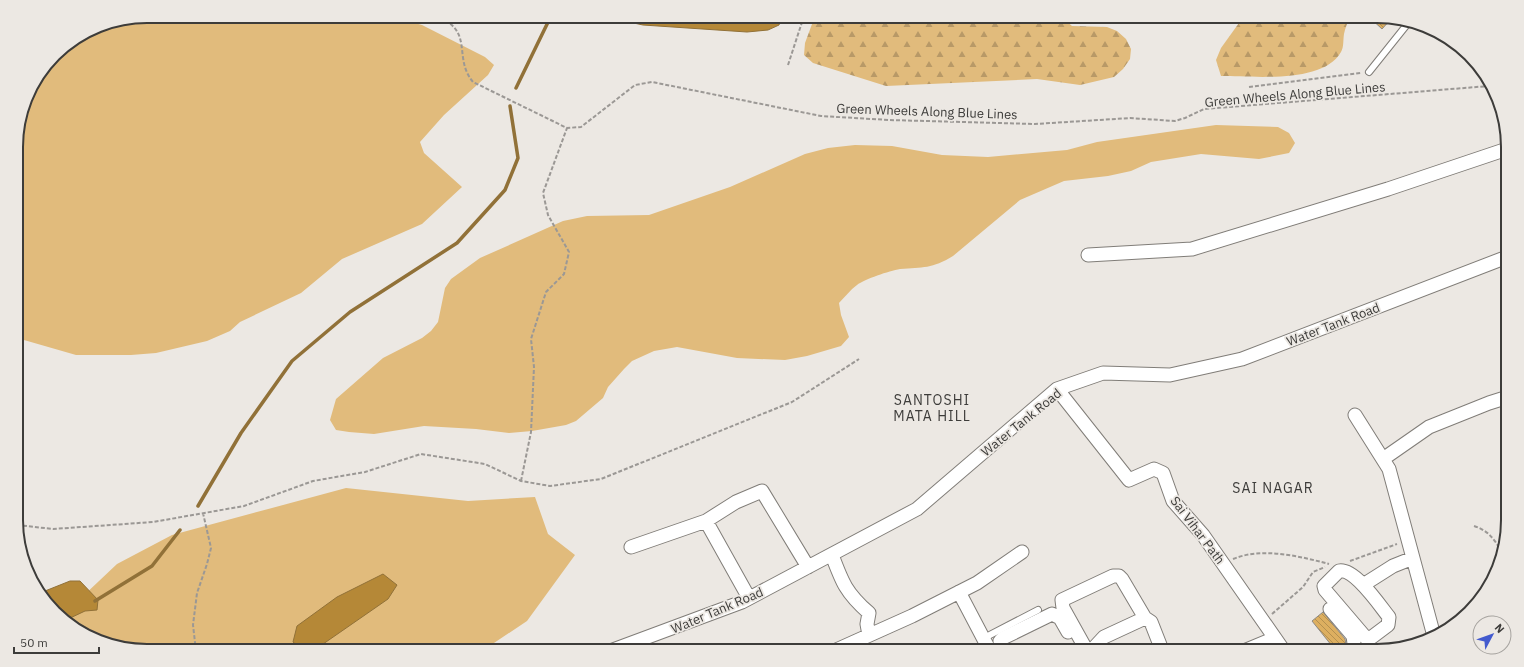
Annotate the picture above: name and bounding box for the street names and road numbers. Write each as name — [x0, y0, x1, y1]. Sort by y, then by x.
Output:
street label: Green Wheels Along Blue Lines — [1204, 78, 1386, 111]
street label: Green Wheels Along Blue Lines — [836, 100, 1018, 123]
street label: Water Tank Road — [1284, 299, 1382, 350]
street label: Water Tank Road — [978, 385, 1065, 460]
street label: Sai Vihar Path — [1166, 493, 1229, 568]
street label: Water Tank Road — [669, 583, 766, 638]

